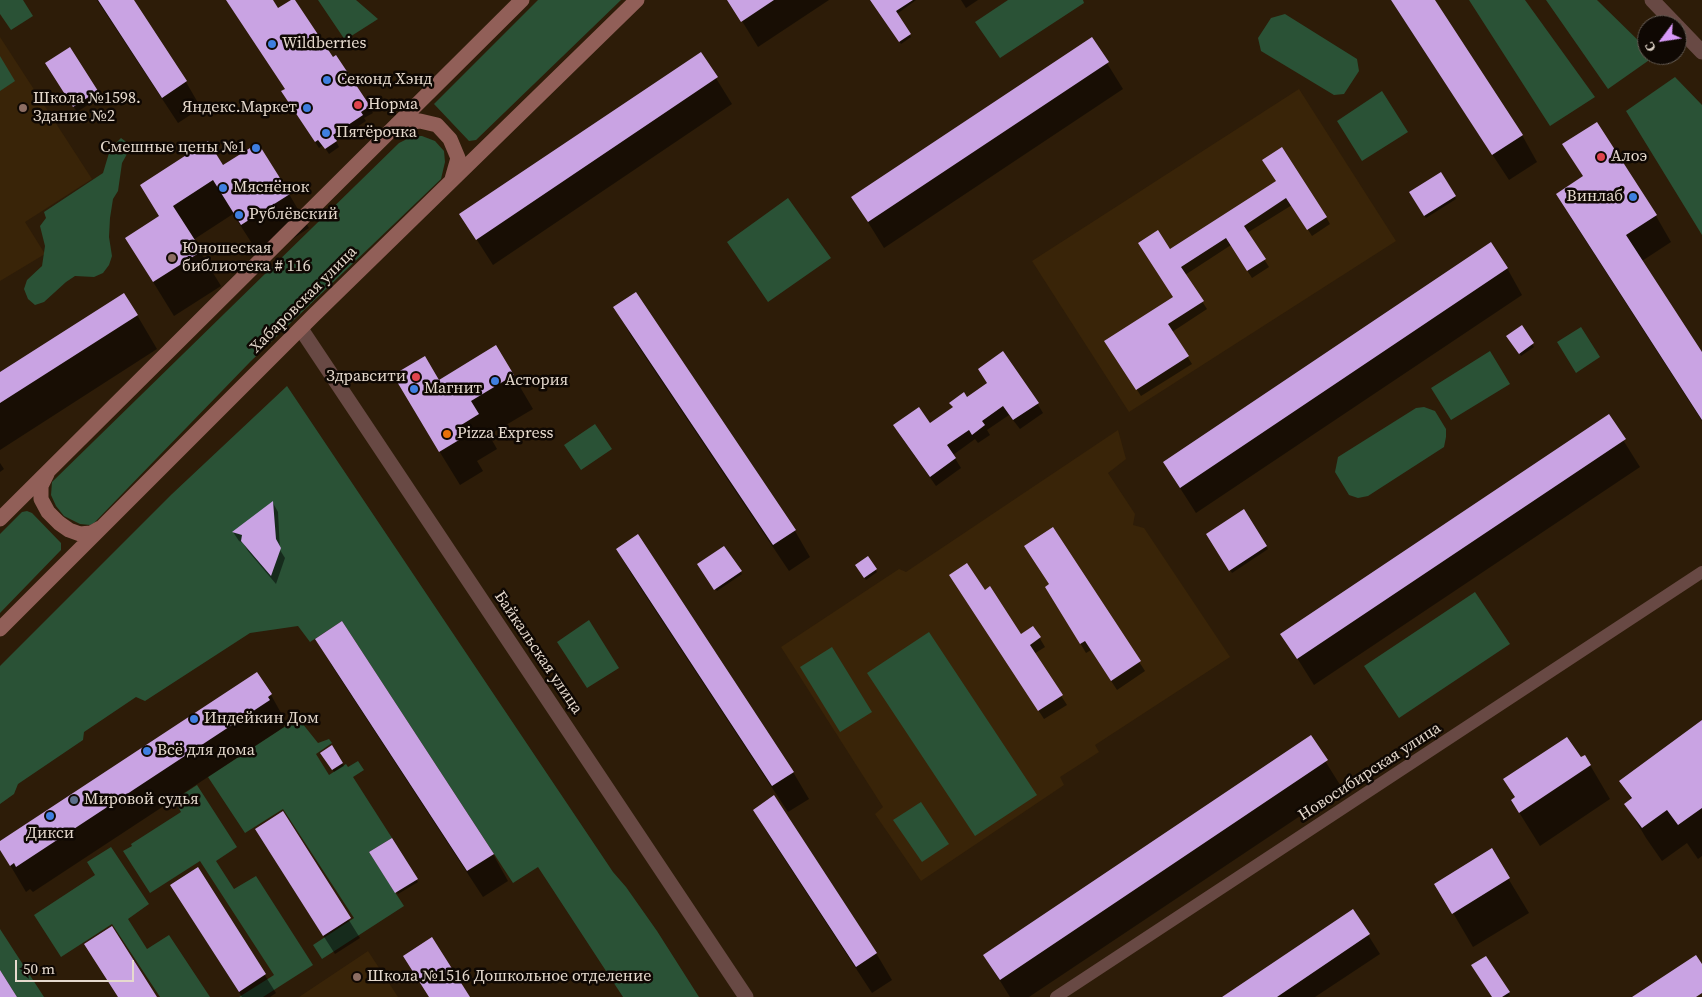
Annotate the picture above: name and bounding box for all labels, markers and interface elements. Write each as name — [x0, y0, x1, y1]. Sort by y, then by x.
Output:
north arrow — [1637, 15, 1687, 65]
place label: Wildberries — [282, 34, 366, 54]
marker: Wildberries — [266, 38, 278, 50]
text: С — [1639, 38, 1661, 56]
place label: Секонд Хэнд — [337, 70, 432, 90]
marker: Секонд Хэнд — [321, 74, 333, 86]
place label: Школа №1598. Здание №2 — [33, 89, 141, 127]
place label: Норма — [368, 95, 418, 115]
place label: Яндекс.Маркет — [182, 98, 297, 118]
marker: Норма — [352, 99, 364, 111]
marker: Школа №1598. Здание №2 — [17, 102, 29, 114]
marker: Яндекс.Маркет — [301, 102, 313, 114]
place label: Пятёрочка — [336, 123, 417, 143]
marker: Пятёрочка — [320, 127, 332, 139]
place label: Смешные цены №1 — [100, 138, 246, 158]
marker: Смешные цены №1 — [250, 142, 262, 154]
place label: Алоэ — [1611, 147, 1647, 167]
marker: Алоэ — [1595, 151, 1607, 163]
place label: Мяснёнок — [233, 178, 309, 198]
marker: Мяснёнок — [217, 182, 229, 194]
place label: Винлаб — [1567, 187, 1623, 207]
marker: Винлаб — [1627, 191, 1639, 203]
place label: Рублёвский — [249, 205, 338, 225]
marker: Рублёвский — [233, 209, 245, 221]
place label: Юношеская библиотека # 116 — [182, 239, 311, 277]
street label: Хабаровская улица — [247, 243, 361, 357]
marker: Юношеская библиотека # 116 — [166, 252, 178, 264]
place label: Здравсити — [326, 367, 406, 387]
marker: Здравсити — [410, 371, 422, 383]
place label: Астория — [505, 371, 568, 391]
marker: Астория — [489, 375, 501, 387]
place label: Магнит — [424, 379, 482, 399]
marker: Магнит — [408, 383, 420, 395]
place label: Pizza Express — [457, 424, 554, 444]
marker: Pizza Express — [441, 428, 453, 440]
street label: Байкальская улица — [490, 588, 586, 718]
place label: Индейкин Дом — [204, 709, 319, 729]
marker: Индейкин Дом — [188, 713, 200, 725]
street label: Новосибирская улица — [1295, 719, 1445, 825]
place label: Всё для дома — [157, 741, 255, 761]
marker: Всё для дома — [141, 745, 153, 757]
place label: Мировой судья — [84, 790, 199, 810]
marker: Мировой судья — [68, 794, 80, 806]
marker: Дикси — [44, 810, 56, 822]
place label: Дикси — [26, 824, 74, 844]
scale bar — [18, 950, 136, 982]
text: 50 m — [23, 958, 55, 979]
place label: Школа №1516 Дошкольное отделение — [367, 967, 651, 987]
marker: Школа №1516 Дошкольное отделение — [351, 971, 363, 983]

